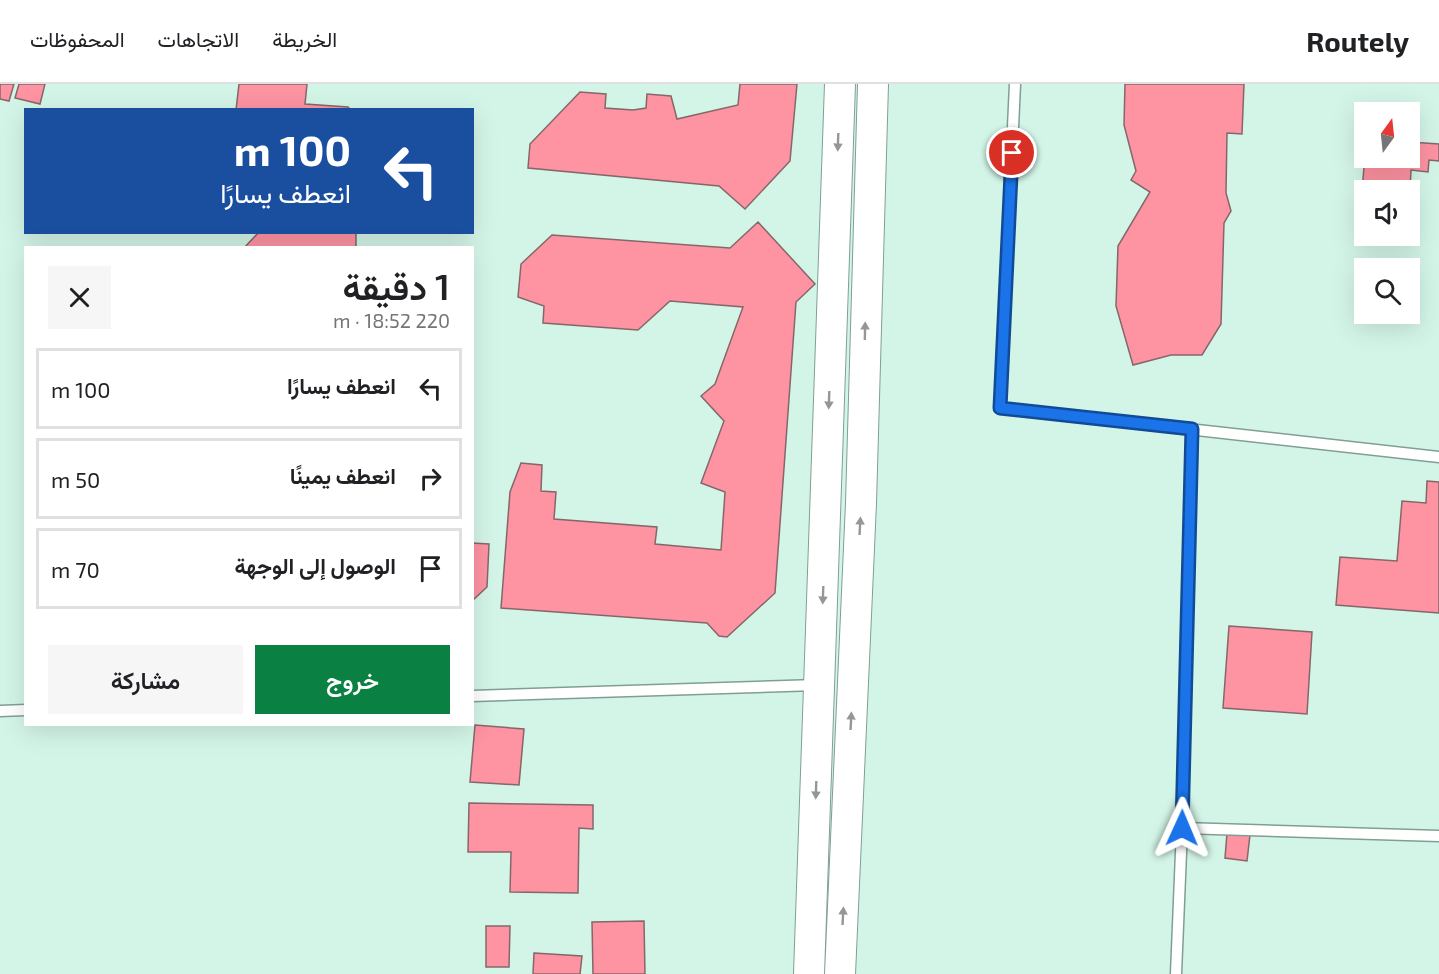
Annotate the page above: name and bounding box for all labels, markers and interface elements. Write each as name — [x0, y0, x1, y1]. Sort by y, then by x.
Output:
text: Routely — [1306, 24, 1409, 58]
text: المحفوظات — [30, 26, 125, 51]
text: الاتجاهات — [158, 26, 239, 51]
text: الخريطة — [272, 26, 337, 51]
north arrow — [1354, 102, 1420, 168]
map controls — [1354, 102, 1420, 324]
text: 100 m — [234, 124, 351, 174]
pin — [986, 127, 1037, 178]
icon: left — [372, 132, 450, 210]
one-way arrow — [833, 133, 843, 152]
icon: arrive — [995, 136, 1028, 169]
text: انعطف يسارًا — [220, 176, 351, 208]
button: sound — [1354, 180, 1420, 246]
button: search — [1354, 258, 1420, 324]
text: 1 دقيقة — [343, 264, 450, 307]
button: close — [48, 266, 111, 329]
text: 220 m · 18:52 — [333, 308, 450, 332]
one-way arrow — [860, 321, 870, 340]
text: انعطف يسارًا — [287, 372, 396, 398]
icon: left — [414, 372, 447, 405]
text: 100 m — [51, 376, 110, 402]
one-way arrow — [824, 391, 834, 410]
text: انعطف يمينًا — [290, 462, 396, 488]
icon: right — [414, 462, 447, 495]
text: 50 m — [51, 466, 100, 492]
one-way arrow — [855, 516, 864, 535]
text: الوصول إلى الوجهة — [234, 552, 396, 578]
icon: arrive — [414, 552, 447, 585]
text: 70 m — [51, 556, 100, 582]
one-way arrow — [818, 586, 827, 605]
button: مشاركة — [48, 645, 243, 714]
button: خروج — [255, 645, 450, 714]
one-way arrow — [847, 711, 856, 730]
one-way arrow — [812, 781, 821, 800]
position arrow — [1150, 796, 1214, 860]
one-way arrow — [838, 906, 847, 925]

